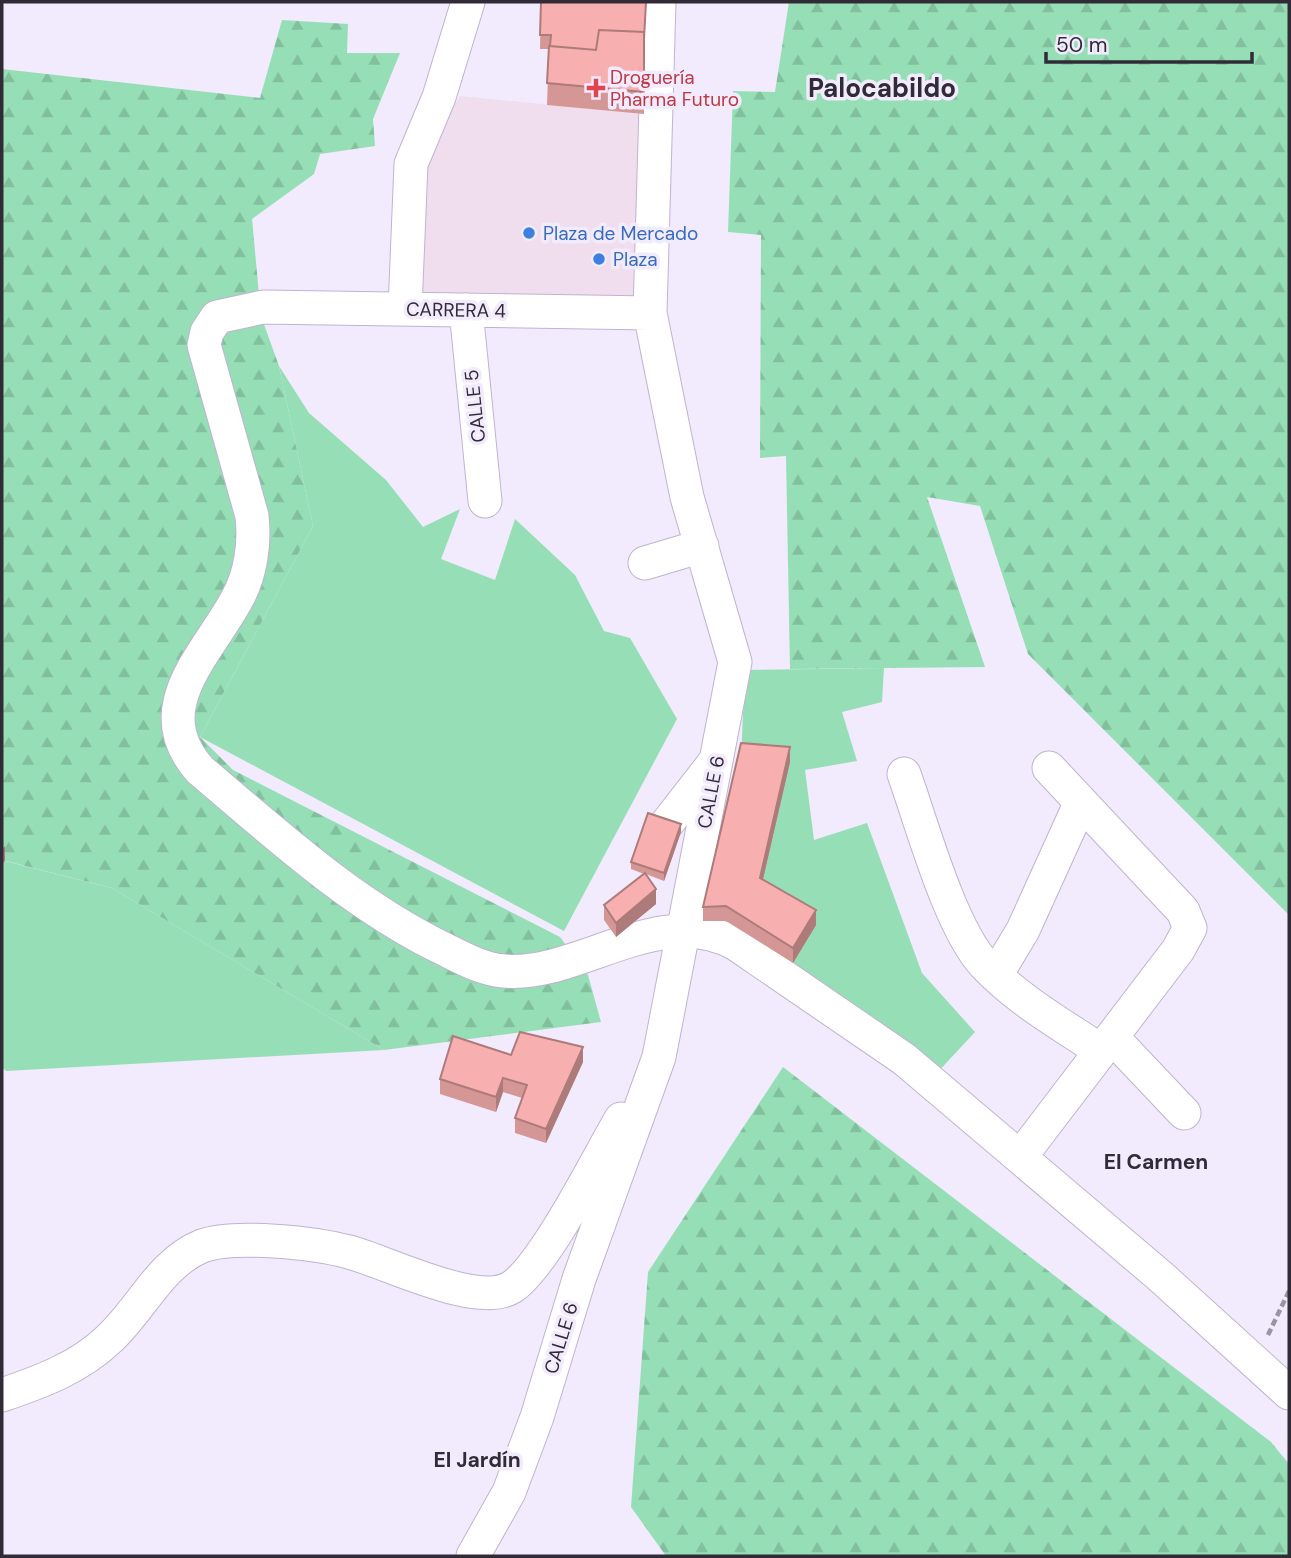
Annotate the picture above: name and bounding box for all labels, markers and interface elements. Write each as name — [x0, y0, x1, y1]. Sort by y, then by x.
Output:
scale bar — [1046, 21, 1252, 65]
text: 50 m — [1056, 31, 1107, 59]
place label: Droguería Pharma Futuro — [610, 65, 739, 112]
district label: Palocabildo — [808, 71, 956, 105]
marker: Droguería Pharma Futuro — [588, 80, 604, 96]
place label: Plaza de Mercado — [543, 221, 698, 246]
marker: Plaza de Mercado — [521, 225, 537, 241]
place label: Plaza — [613, 247, 658, 272]
marker: Plaza — [591, 251, 607, 267]
street label: CARRERA 4 — [406, 297, 506, 323]
street label: CALLE 5 — [459, 368, 491, 444]
street label: CALLE 6 — [692, 753, 730, 831]
district label: El Carmen — [1104, 1148, 1208, 1176]
street label: CALLE 6 — [538, 1299, 584, 1377]
district label: El Jardín — [433, 1446, 521, 1474]

